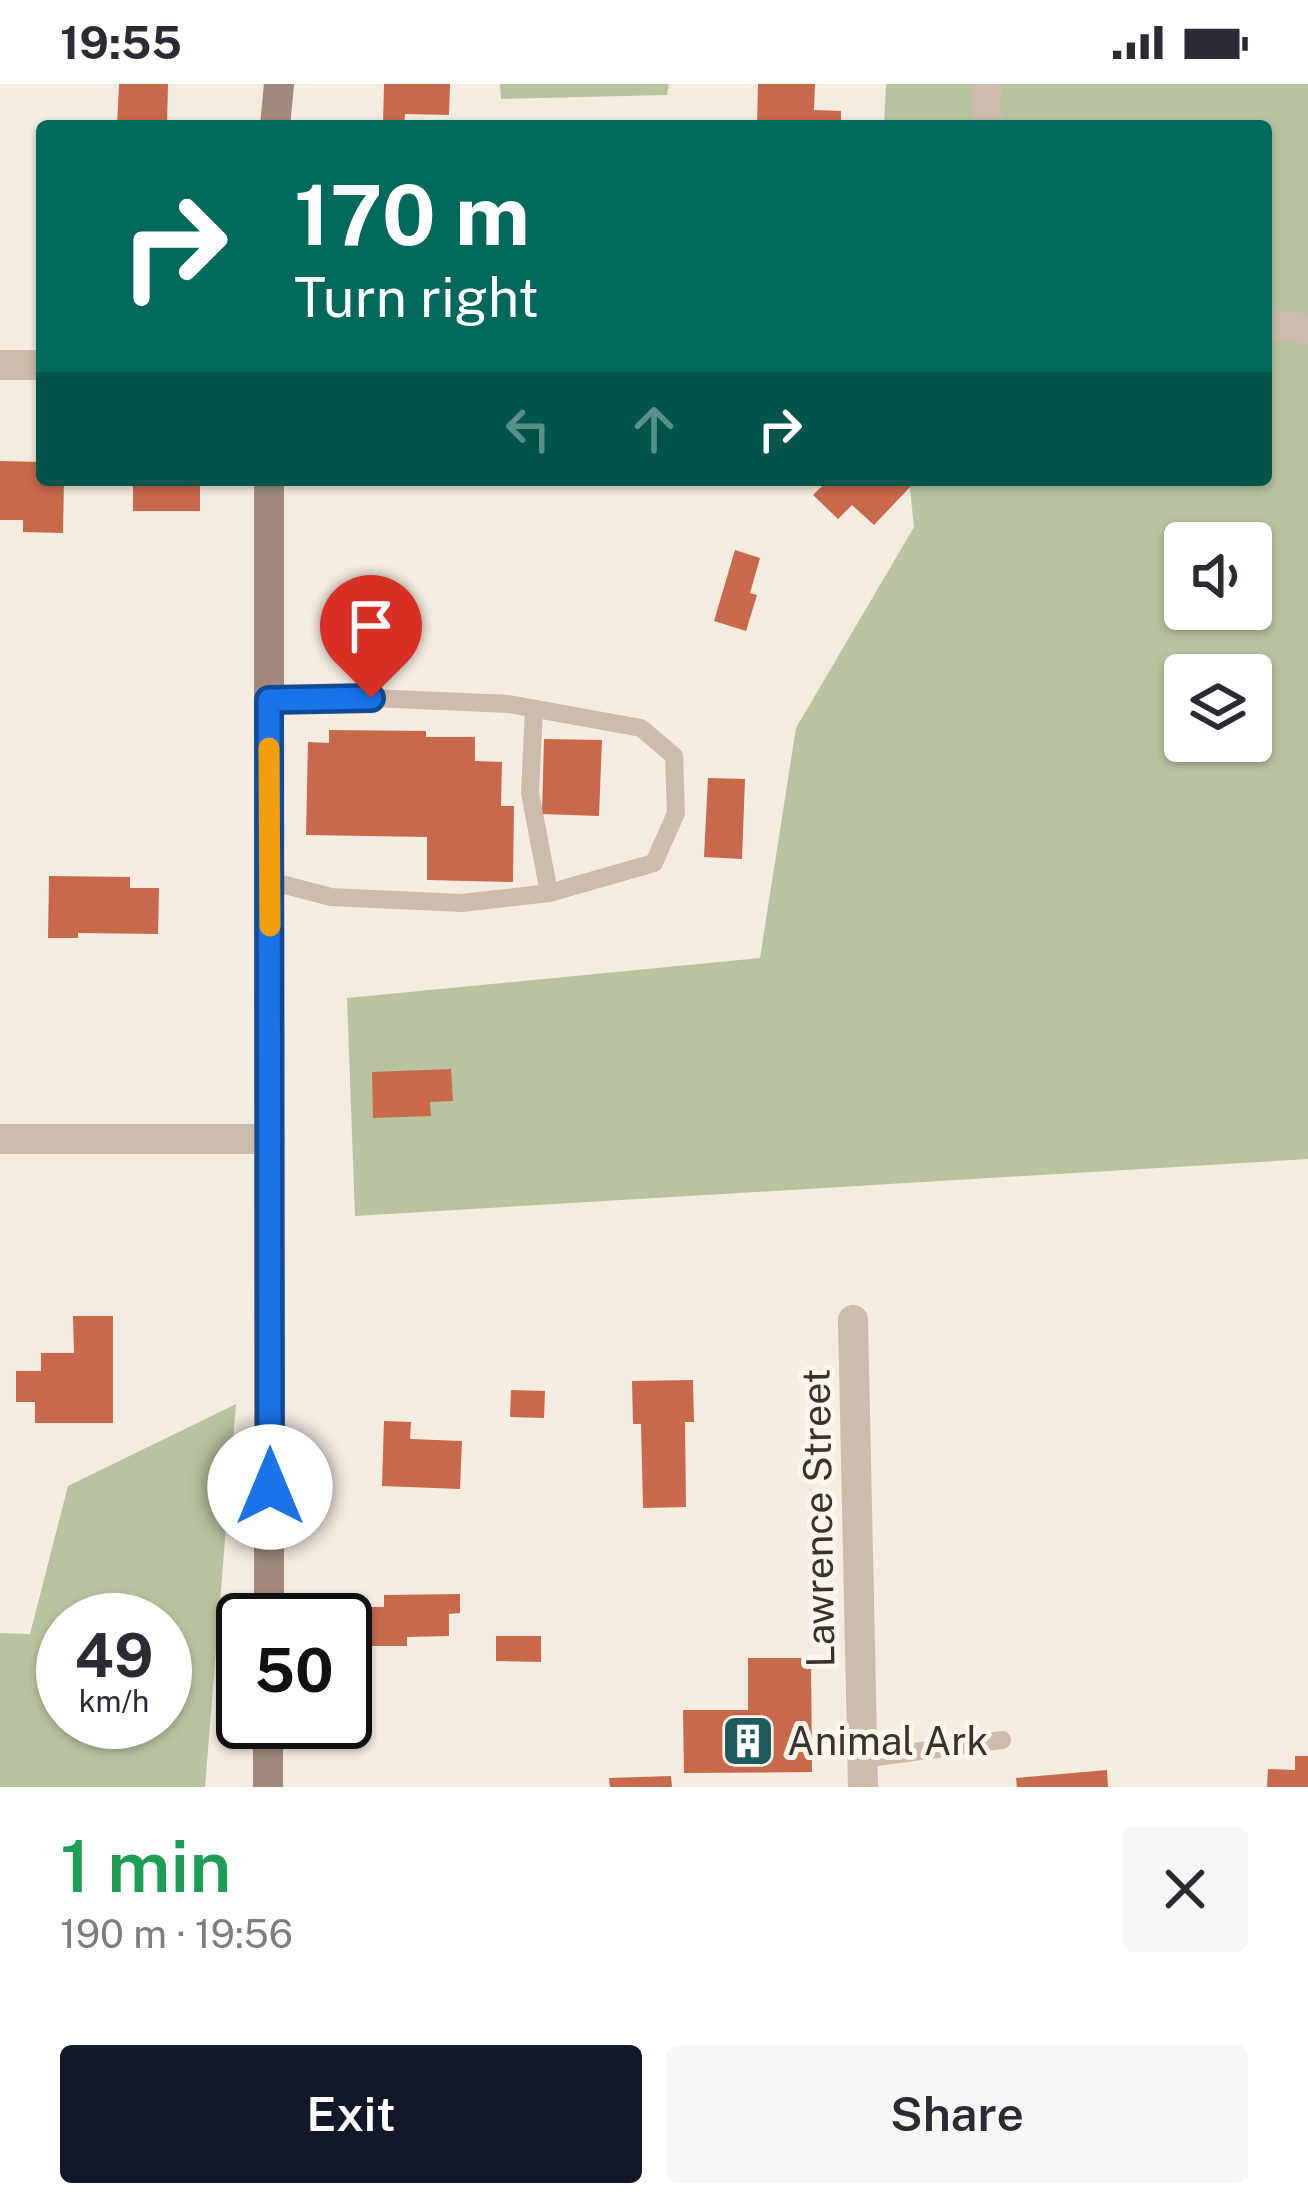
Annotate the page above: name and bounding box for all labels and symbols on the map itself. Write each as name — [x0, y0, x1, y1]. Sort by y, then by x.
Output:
pin — [320, 575, 422, 698]
street label: Lawrence Street — [792, 1368, 844, 1668]
position arrow — [207, 1424, 333, 1550]
speed limit sign: 50 — [216, 1593, 372, 1749]
building icon: Animal Ark — [720, 1713, 776, 1769]
place label: Animal Ark — [787, 1718, 988, 1764]

